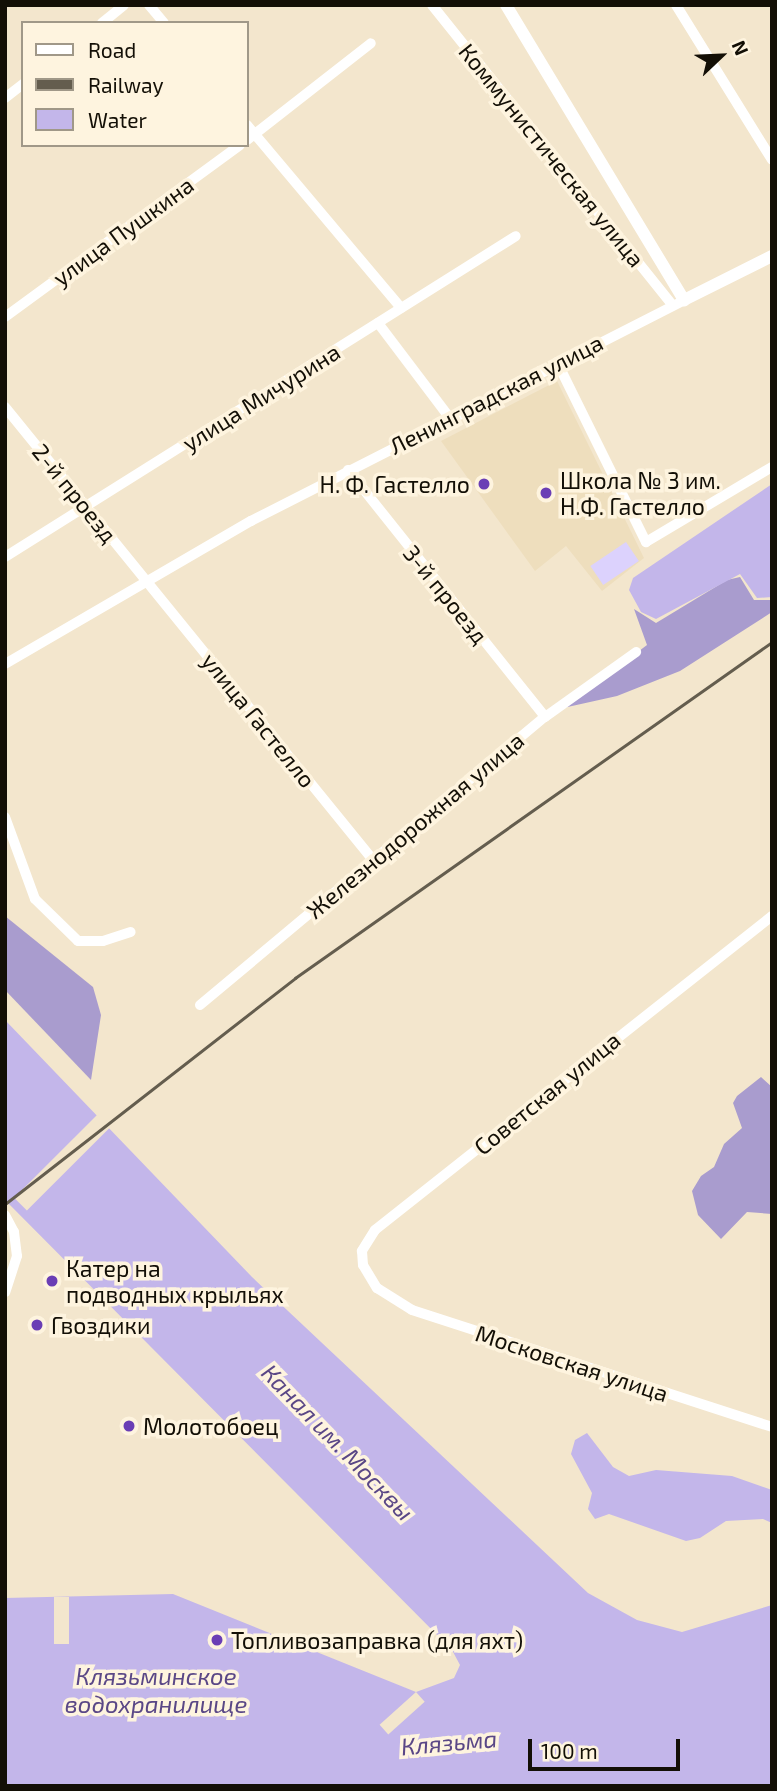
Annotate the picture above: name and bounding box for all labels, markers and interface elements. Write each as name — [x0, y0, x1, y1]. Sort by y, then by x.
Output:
legend — [21, 21, 248, 147]
north arrow — [686, 21, 756, 91]
text: Road — [88, 37, 136, 62]
text: N — [728, 37, 754, 58]
street label: Коммунистическая улица — [453, 38, 651, 272]
text: Railway — [88, 72, 164, 97]
text: Water — [88, 107, 147, 132]
street label: улица Пушкина — [47, 171, 199, 291]
street label: Ленинградская улица — [385, 328, 607, 460]
street label: улица Мичурина — [177, 337, 345, 457]
street label: 2-й проезд — [27, 438, 123, 548]
place label: Школа № 3 им. Н.Ф. Гастелло — [560, 466, 721, 520]
place label: Н. Ф. Гастелло — [320, 470, 470, 498]
marker: Н. Ф. Гастелло — [476, 476, 492, 492]
marker: Школа № 3 им. Н.Ф. Гастелло — [538, 485, 554, 501]
street label: 3-й проезд — [398, 539, 494, 649]
street label: улица Гастелло — [196, 647, 322, 793]
street label: Железнодорожная улица — [301, 726, 529, 924]
street label: Советская улица — [468, 1026, 626, 1160]
place label: Катер на подводных крыльях — [66, 1254, 284, 1308]
marker: Катер на подводных крыльях — [44, 1273, 60, 1289]
place label: Гвоздики — [51, 1311, 150, 1339]
marker: Гвоздики — [29, 1317, 45, 1333]
street label: Московская улица — [472, 1319, 672, 1407]
water label: Канал им. Москвы — [256, 1358, 420, 1526]
place label: Молотобоец — [143, 1412, 279, 1440]
marker: Молотобоец — [121, 1418, 137, 1434]
place label: Топливозаправка (для яхт) — [231, 1626, 523, 1654]
marker: Топливозаправка (для яхт) — [209, 1632, 225, 1648]
water label: Клязьминское водохранилище — [65, 1662, 247, 1718]
water label: Клязьма — [400, 1723, 498, 1761]
scale bar — [532, 1724, 684, 1768]
text: 100 m — [541, 1738, 598, 1763]

